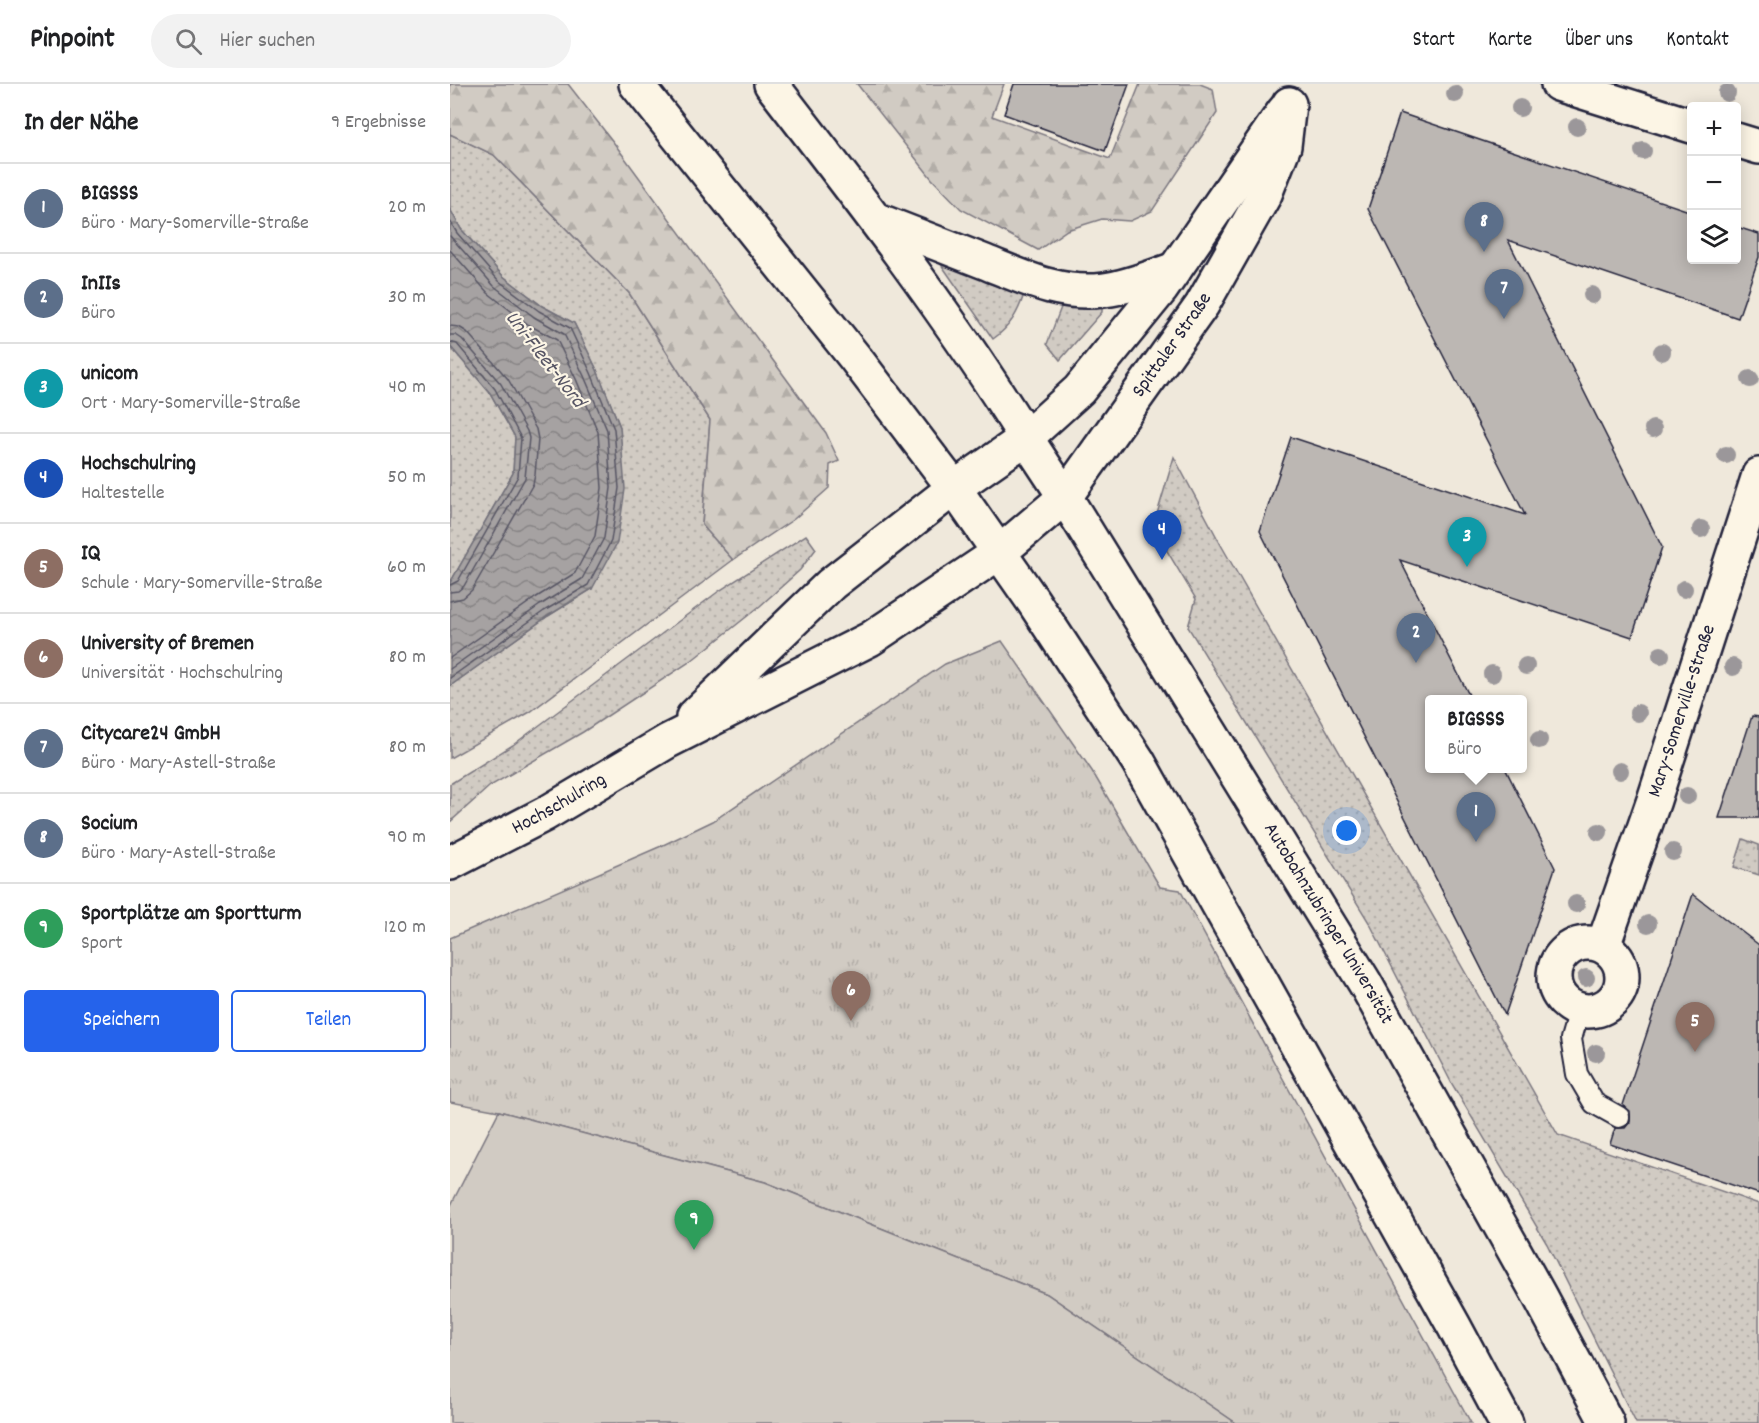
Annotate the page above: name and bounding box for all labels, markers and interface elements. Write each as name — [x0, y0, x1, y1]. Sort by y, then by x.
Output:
search box — [151, 14, 571, 68]
text: Pinpoint — [30, 21, 115, 61]
icon: search — [172, 25, 205, 58]
text: Hier suchen — [220, 26, 315, 57]
text: Start — [1413, 26, 1455, 56]
text: Karte — [1488, 26, 1532, 56]
text: Über uns — [1565, 26, 1633, 56]
text: Kontakt — [1666, 26, 1729, 56]
map controls — [1687, 102, 1741, 264]
button: + — [1687, 102, 1741, 156]
text: In der Nähe — [24, 105, 138, 142]
text: 9 Ergebnisse — [331, 109, 426, 137]
button: − — [1687, 156, 1741, 210]
text: BIGSSS — [81, 179, 138, 210]
text: 1 — [41, 194, 46, 222]
text: 20 m — [388, 194, 426, 222]
pin: 8 — [1464, 202, 1504, 252]
text: Büro · Mary-Somerville-Straße — [81, 210, 309, 238]
button: layers — [1687, 210, 1741, 264]
text: InIIs — [81, 269, 121, 300]
pin: 7 — [1484, 270, 1524, 319]
text: 2 — [39, 284, 48, 312]
text: 30 m — [388, 284, 426, 312]
street label: Spittaler Straße — [1126, 288, 1220, 404]
text: Büro — [81, 300, 115, 328]
water label: Uni-Fleet-Nord — [496, 305, 593, 417]
text: unicom — [81, 359, 138, 390]
text: 3 — [39, 374, 48, 402]
text: 40 m — [388, 374, 426, 402]
text: Ort · Mary-Somerville-Straße — [81, 390, 301, 418]
text: Hochschulring — [81, 449, 196, 480]
text: 4 — [39, 464, 48, 492]
text: 50 m — [388, 464, 426, 492]
text: Haltestelle — [81, 480, 164, 508]
pin: 4 — [1142, 510, 1182, 560]
pin: 3 — [1448, 518, 1486, 567]
text: IQ — [81, 539, 101, 570]
text: 5 — [39, 554, 48, 582]
text: 60 m — [387, 554, 426, 582]
text: Schule · Mary-Somerville-Straße — [81, 570, 323, 598]
pin: 2 — [1396, 614, 1436, 663]
street label: Mary-Somerville-Straße — [1642, 621, 1724, 801]
text: University of Bremen — [81, 629, 254, 660]
text: 6 — [39, 644, 48, 672]
text: 80 m — [389, 644, 426, 672]
text: Universität · Hochschulring — [81, 660, 283, 688]
popup — [1425, 695, 1527, 773]
text: BIGSSS — [1447, 705, 1505, 736]
text: Citycare24 GmbH — [81, 719, 221, 750]
text: 7 — [40, 734, 47, 762]
text: 80 m — [389, 734, 426, 762]
text: Büro — [1447, 736, 1482, 764]
text: Büro · Mary-Astell-Straße — [81, 750, 276, 778]
street label: Hochschulring — [507, 767, 612, 843]
pin: 1 — [1456, 792, 1496, 842]
text: Socium — [81, 809, 138, 840]
your location — [1332, 816, 1361, 845]
street label: Autobahnzubringer Universität — [1256, 818, 1399, 1030]
text: 8 — [39, 824, 48, 852]
text: 90 m — [388, 824, 426, 852]
text: Büro · Mary-Astell-Straße — [81, 840, 276, 868]
text: Sportplätze am Sportturm — [81, 899, 302, 930]
text: 9 — [39, 914, 48, 942]
text: 120 m — [384, 914, 426, 942]
text: Sport — [81, 930, 123, 958]
pin: 6 — [832, 972, 870, 1021]
button: Speichern — [24, 990, 219, 1052]
button: Teilen — [231, 990, 426, 1052]
pin: 5 — [1676, 1002, 1714, 1052]
pin: 9 — [674, 1200, 714, 1250]

